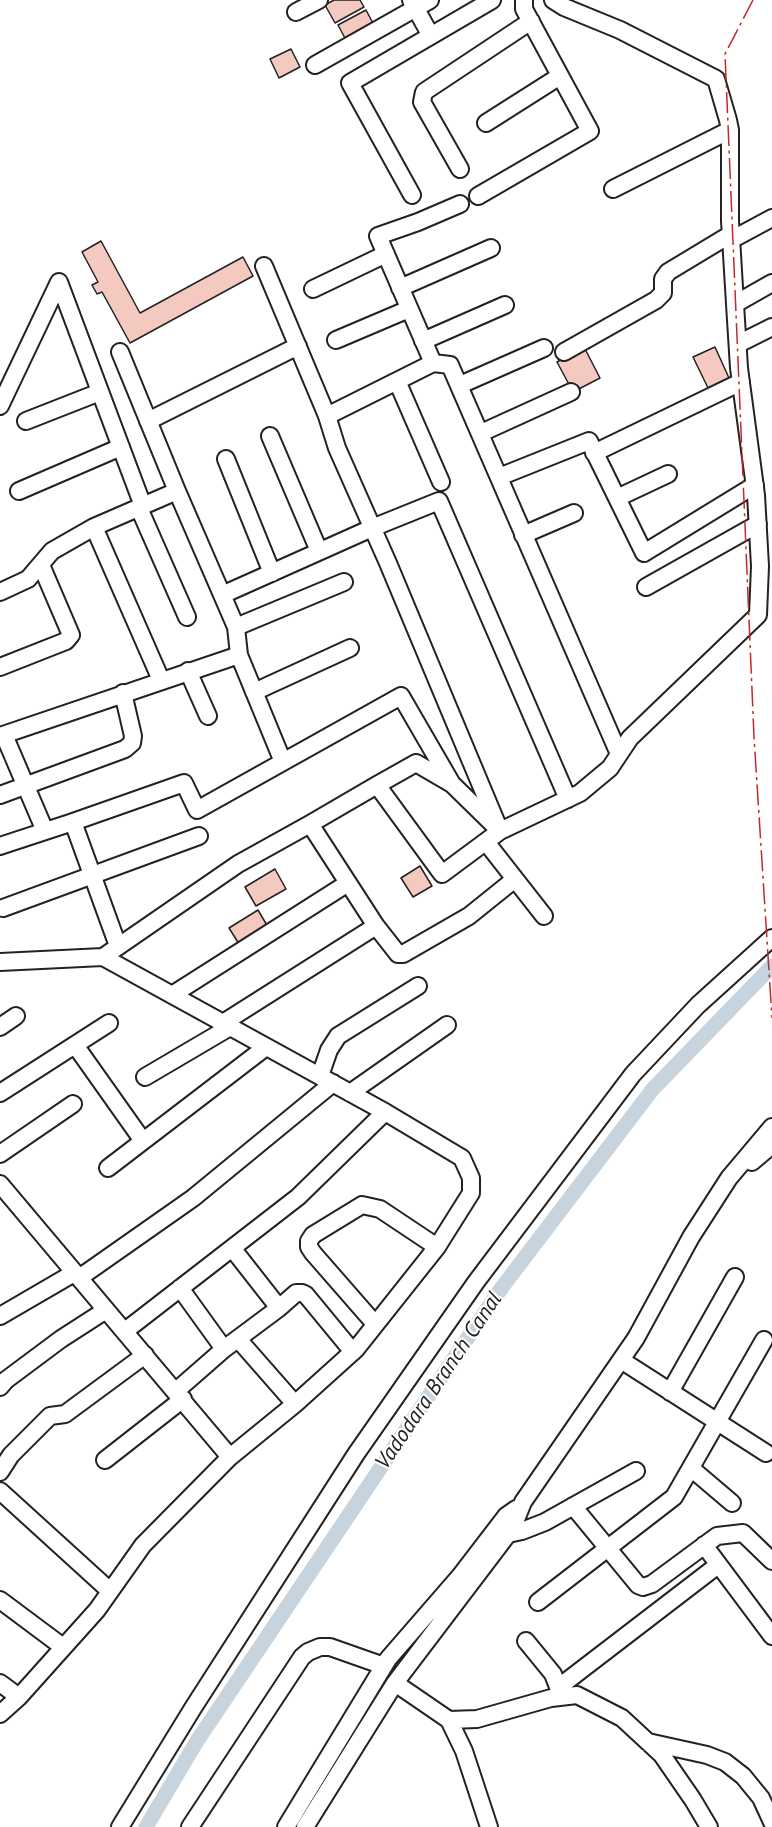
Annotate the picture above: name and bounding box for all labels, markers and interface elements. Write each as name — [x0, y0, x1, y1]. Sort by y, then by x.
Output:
water label: Vadodara Branch Canal — [370, 1287, 508, 1475]

